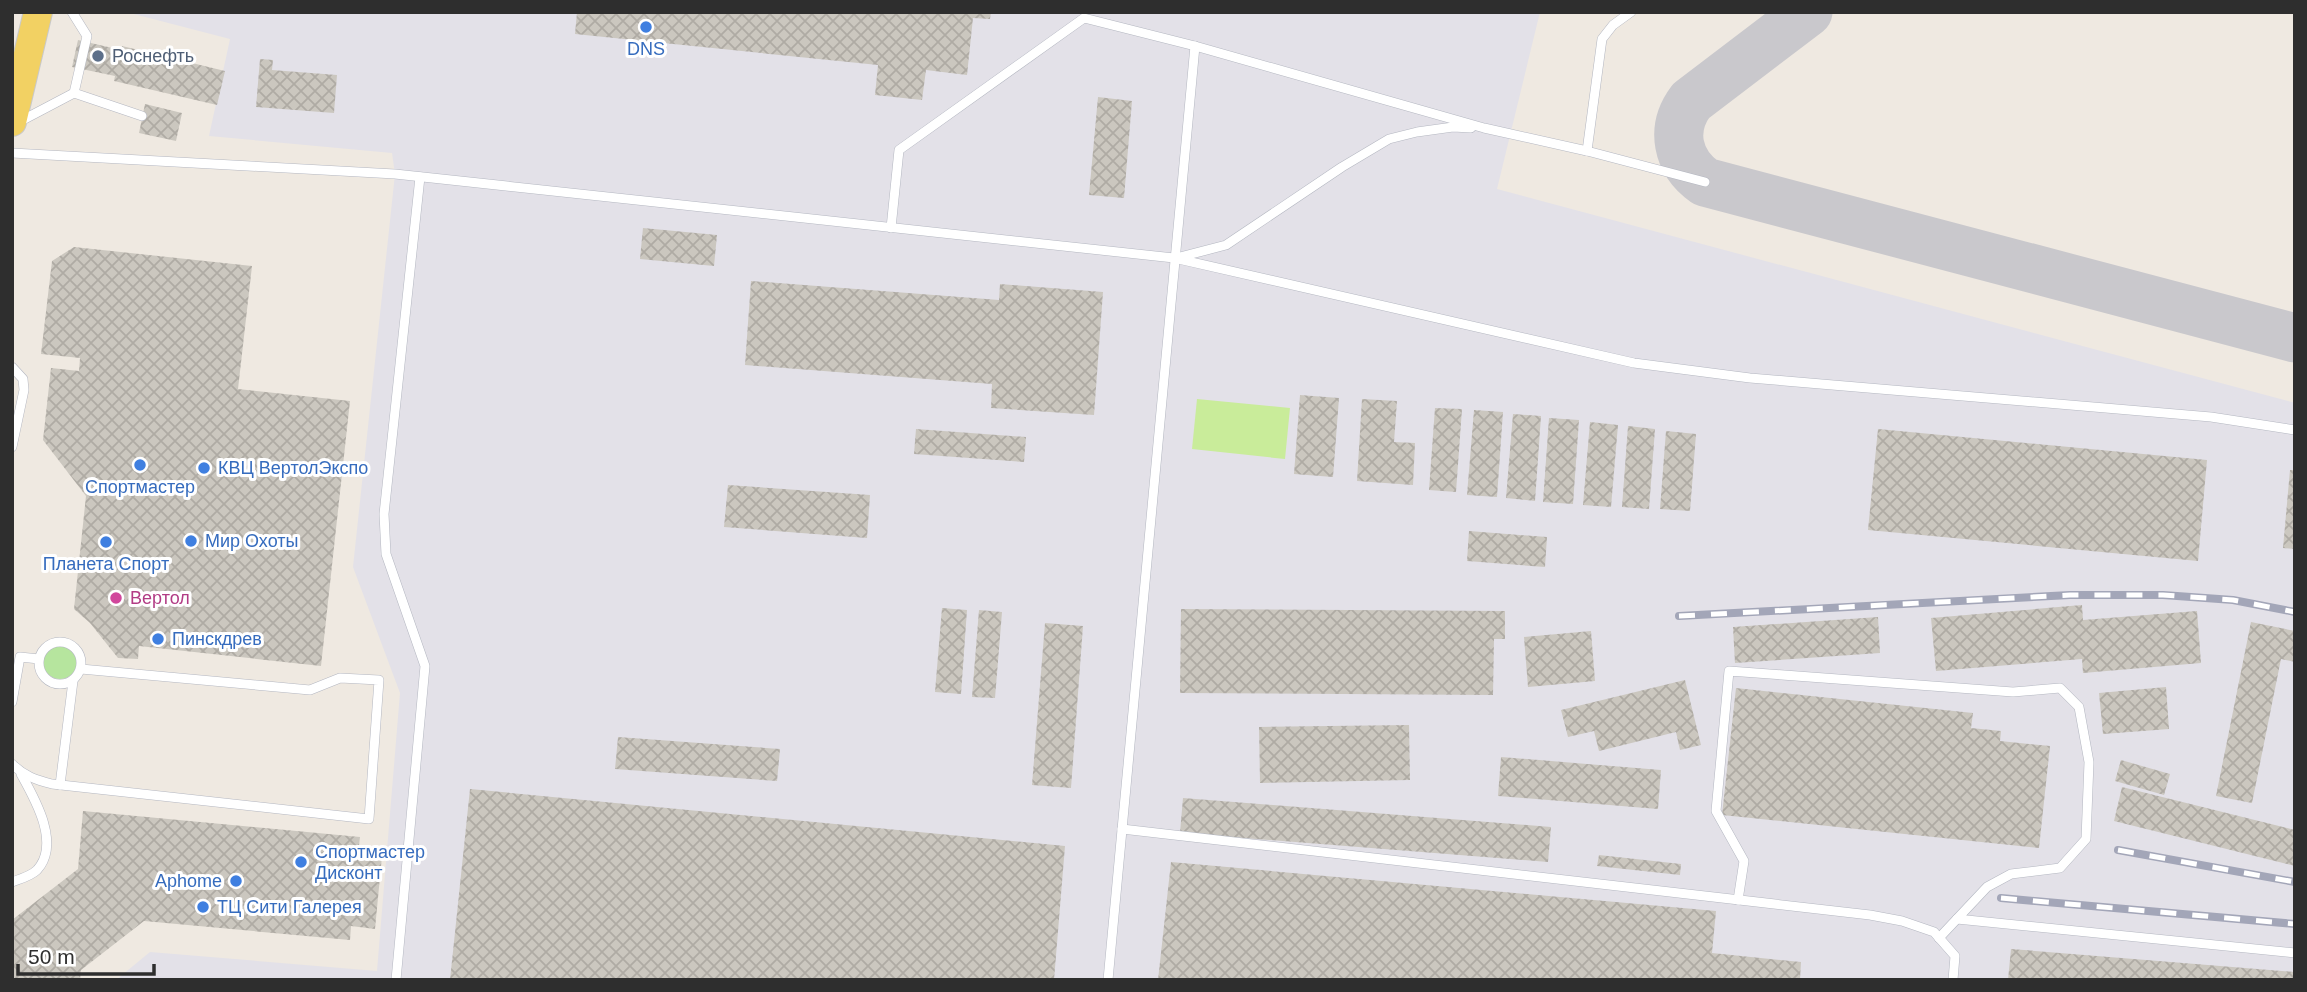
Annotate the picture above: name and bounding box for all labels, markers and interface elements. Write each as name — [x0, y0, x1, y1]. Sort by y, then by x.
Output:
marker: DNS — [638, 19, 654, 35]
place label: DNS — [627, 39, 665, 59]
place label: Роснефть — [112, 46, 194, 66]
marker: Роснефть — [90, 48, 106, 64]
marker: Спортмастер — [132, 457, 148, 473]
place label: КВЦ ВертолЭкспо — [218, 458, 368, 478]
marker: КВЦ ВертолЭкспо — [196, 460, 212, 476]
place label: Спортмастер — [85, 477, 195, 497]
place label: Мир Охоты — [205, 531, 298, 551]
marker: Мир Охоты — [183, 533, 199, 549]
marker: Планета Спорт — [98, 534, 114, 550]
place label: Планета Спорт — [43, 554, 169, 574]
place label: Вертол — [130, 588, 190, 608]
marker: Вертол — [108, 590, 124, 606]
place label: Пинскдрев — [172, 629, 262, 649]
marker: Пинскдрев — [150, 631, 166, 647]
place label: Спортмастер Дисконт — [315, 842, 425, 883]
marker: Спортмастер Дисконт — [293, 854, 309, 870]
place label: Aphome — [155, 871, 222, 891]
marker: Aphome — [228, 873, 244, 889]
place label: ТЦ Сити Галерея — [217, 897, 362, 917]
marker: ТЦ Сити Галерея — [195, 899, 211, 915]
scale bar — [18, 932, 154, 976]
text: 50 m — [28, 945, 75, 968]

